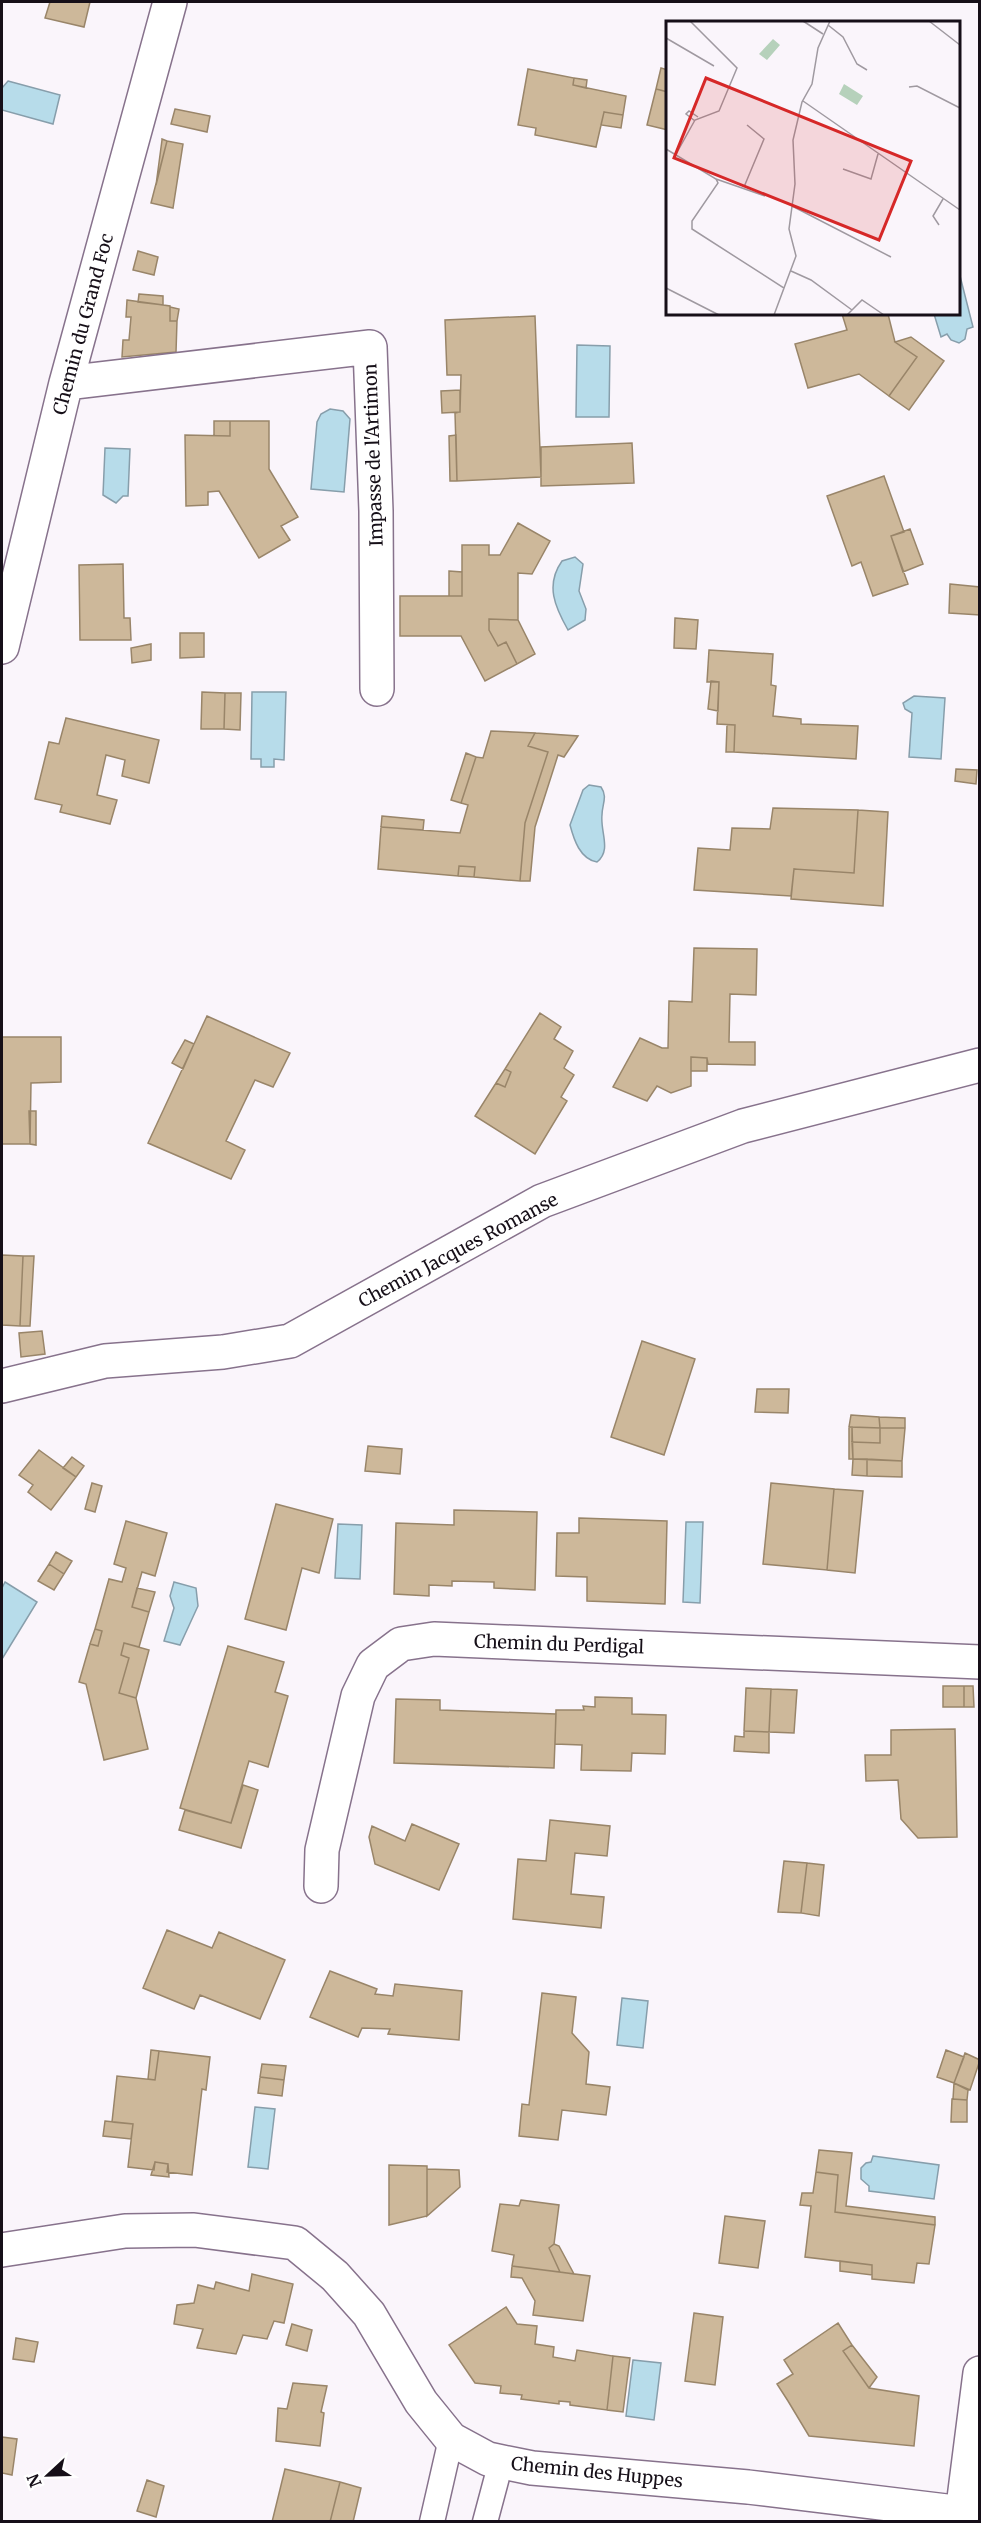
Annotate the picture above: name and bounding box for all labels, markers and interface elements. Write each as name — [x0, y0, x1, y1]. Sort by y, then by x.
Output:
inset map — [666, 21, 960, 315]
street label: Chemin du Grand Foc — [48, 231, 118, 417]
street label: Impasse de l'Artimon — [358, 363, 388, 547]
street label: Chemin Jacques Romanse — [354, 1188, 562, 1312]
street label: Chemin du Perdigal — [474, 1630, 645, 1658]
north arrow — [18, 2445, 78, 2505]
street label: Chemin des Huppes — [510, 2452, 684, 2492]
text: N — [22, 2471, 46, 2490]

